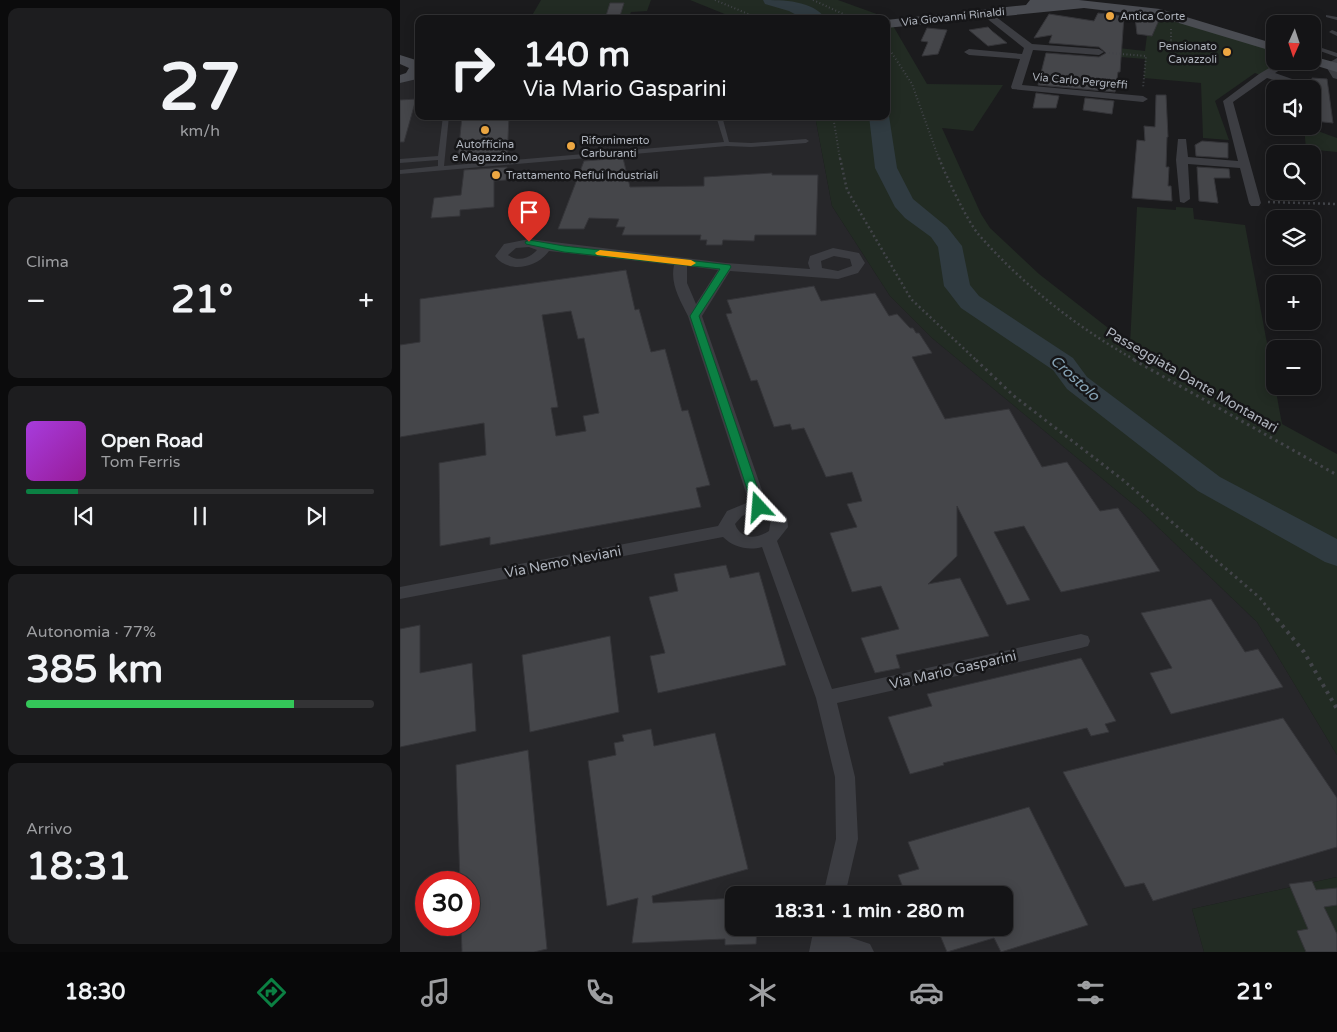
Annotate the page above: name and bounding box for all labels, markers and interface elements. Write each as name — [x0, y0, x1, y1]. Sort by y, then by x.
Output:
street label: Via Giovanni Rinaldi — [901, 5, 1005, 29]
marker: Antica Corte — [1104, 10, 1116, 22]
place label: Antica Corte — [1120, 10, 1185, 23]
north arrow — [1266, 15, 1321, 70]
map controls — [1266, 15, 1321, 395]
text: 140 m — [523, 34, 630, 76]
icon: right — [440, 35, 505, 100]
place label: Pensionato Cavazzoli — [1159, 40, 1217, 66]
marker: Pensionato Cavazzoli — [1221, 46, 1233, 58]
text: 27 — [159, 49, 241, 128]
street label: Via Carlo Pergreffi — [1032, 70, 1128, 92]
text: Via Mario Gasparini — [523, 76, 727, 102]
button: sound — [1266, 80, 1321, 135]
text: km/h — [180, 121, 220, 141]
marker: Autofficina e Magazzino — [479, 124, 491, 136]
place label: Rifornimento Carburanti — [581, 134, 650, 160]
place label: Autofficina e Magazzino — [452, 138, 518, 164]
marker: Rifornimento Carburanti — [565, 140, 577, 152]
button: search — [1266, 145, 1321, 200]
marker: Trattamento Reflui Industriali — [490, 169, 502, 181]
place label: Trattamento Reflui Industriali — [506, 169, 658, 182]
pin — [508, 191, 550, 242]
icon: arrive — [515, 198, 543, 226]
button: layers — [1266, 210, 1321, 265]
text: Clima — [26, 252, 69, 272]
button: + — [1266, 275, 1321, 330]
text: 21° — [171, 277, 233, 323]
text: − — [26, 284, 46, 318]
text: + — [358, 284, 374, 318]
street label: Passeggiata Dante Montanari — [1103, 324, 1281, 436]
button: − — [1266, 340, 1321, 395]
water label: Crostolo — [1047, 351, 1104, 405]
text: Open Road — [101, 430, 203, 452]
text: Tom Ferris — [101, 452, 180, 472]
position arrow — [732, 480, 784, 532]
icon: previous — [70, 502, 98, 530]
icon: pause — [186, 502, 214, 530]
icon: next — [302, 502, 330, 530]
street label: Via Nemo Neviani — [503, 542, 623, 582]
text: Autonomia · 77% — [26, 622, 156, 642]
text: 385 km — [26, 647, 163, 693]
street label: Via Mario Gasparini — [888, 647, 1018, 693]
text: Arrivo — [26, 819, 72, 839]
text: 18:31 — [26, 844, 131, 890]
speed limit sign: 30 — [415, 871, 480, 936]
text: 18:31 · 1 min · 280 m — [773, 900, 965, 922]
icon: directions — [254, 975, 289, 1010]
icon: music — [418, 975, 453, 1010]
icon: phone — [582, 975, 617, 1010]
icon: climate — [745, 975, 780, 1010]
icon: car — [909, 975, 944, 1010]
icon: filters — [1073, 975, 1108, 1010]
text: 18:30 — [64, 979, 125, 1005]
text: 21° — [1237, 979, 1273, 1005]

